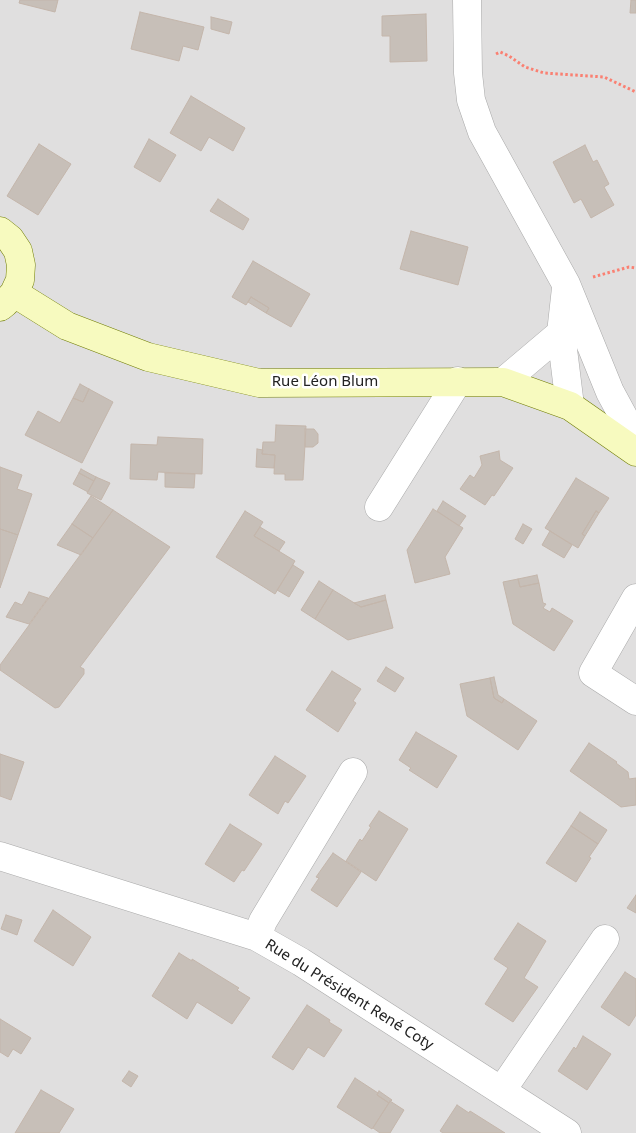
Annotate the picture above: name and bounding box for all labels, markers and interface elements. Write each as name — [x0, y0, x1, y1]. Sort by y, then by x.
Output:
street label: Rue Léon Blum — [272, 373, 378, 391]
street label: Rue du Président René Coty — [261, 936, 437, 1054]

